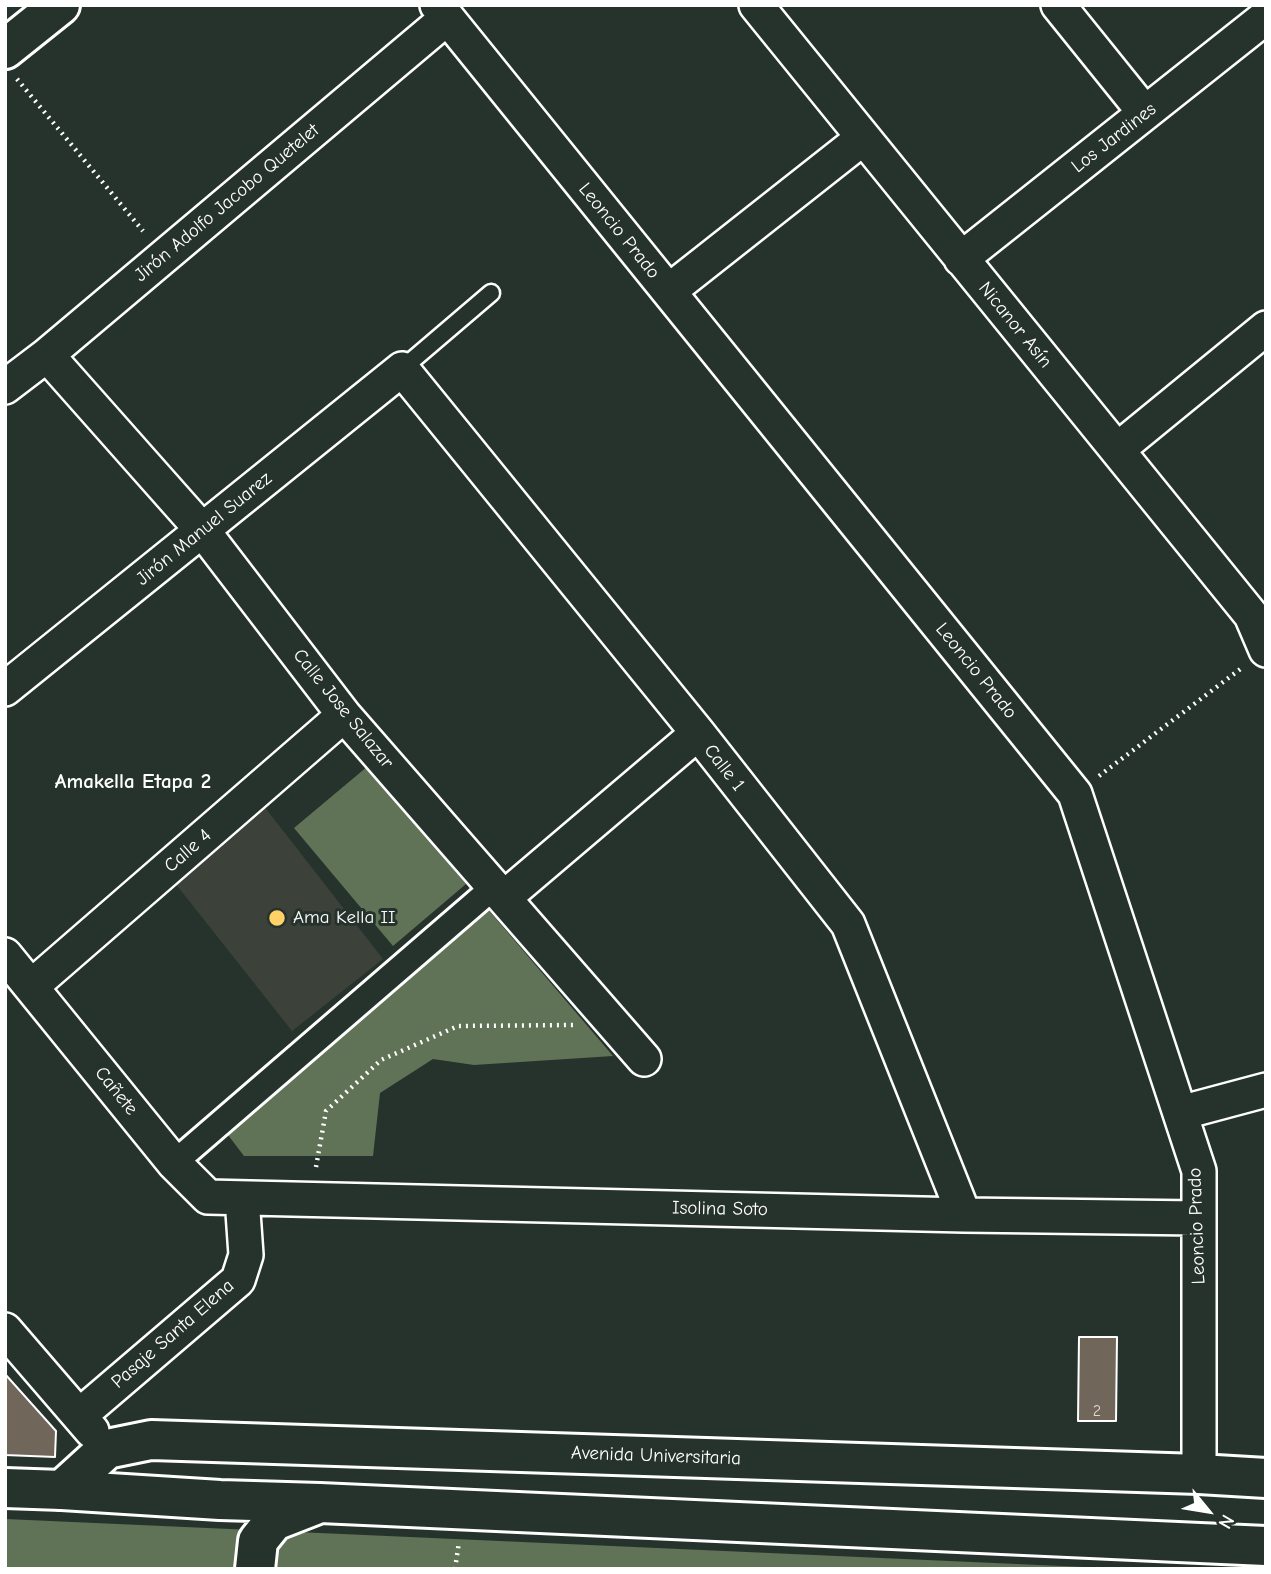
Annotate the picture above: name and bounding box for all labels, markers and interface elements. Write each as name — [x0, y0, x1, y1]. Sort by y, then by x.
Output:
street label: Los Jardines — [1067, 98, 1161, 178]
street label: Jirón Adolfo Jacobo Quetelet — [130, 119, 324, 287]
street label: Leoncio Prado — [573, 178, 665, 284]
street label: Nicanor Asín — [973, 277, 1057, 373]
street label: Jirón Manuel Suarez — [132, 467, 276, 591]
street label: Leoncio Prado — [930, 618, 1022, 724]
street label: Calle Jose Salazar — [288, 645, 398, 773]
street label: Calle 1 — [699, 740, 749, 796]
district label: Amakella Etapa 2 — [55, 769, 211, 795]
street label: Calle 4 — [160, 824, 216, 878]
place label: Ama Kella II — [293, 907, 395, 929]
marker: Ama Kella II — [267, 908, 287, 928]
street label: Cañete — [90, 1062, 142, 1120]
street label: Leoncio Prado — [1184, 1167, 1210, 1285]
street label: Isolina Soto — [672, 1197, 768, 1221]
street label: Pasaje Santa Elena — [107, 1275, 239, 1393]
house number: 2 — [1093, 1401, 1101, 1421]
street label: Avenida Universitaria — [571, 1442, 741, 1470]
north arrow — [1173, 1476, 1243, 1546]
text: N — [1214, 1511, 1239, 1532]

